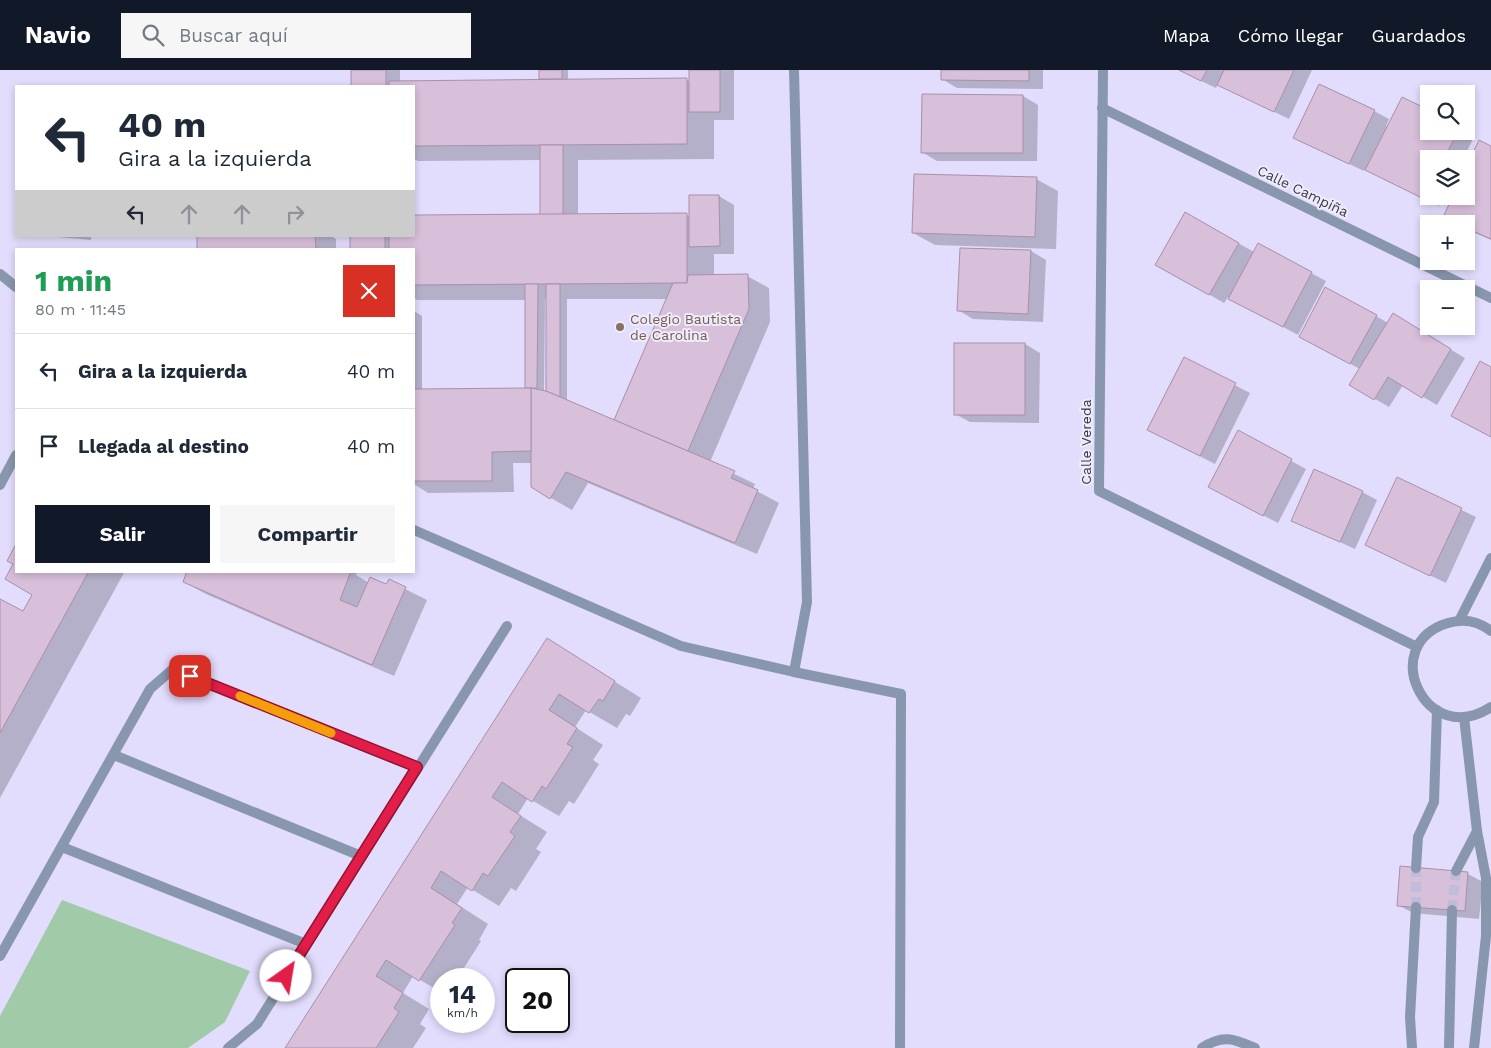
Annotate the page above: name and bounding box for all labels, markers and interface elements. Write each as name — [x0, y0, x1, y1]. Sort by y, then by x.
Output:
search box — [121, 13, 471, 58]
text: Navio — [25, 21, 91, 49]
icon: search — [139, 21, 167, 49]
text: Buscar aquí — [179, 24, 288, 47]
text: Mapa — [1163, 25, 1210, 46]
text: Cómo llegar — [1238, 25, 1344, 46]
text: Guardados — [1372, 25, 1466, 46]
map controls — [1420, 85, 1475, 335]
button: search — [1420, 85, 1475, 140]
text: 40 m — [118, 104, 206, 146]
icon: left — [35, 105, 100, 170]
text: Gira a la izquierda — [118, 146, 312, 171]
button: layers — [1420, 150, 1475, 205]
street label: Calle Campiña — [1255, 162, 1351, 220]
icon: left — [122, 200, 150, 228]
icon: ahead — [175, 200, 203, 228]
icon: ahead — [228, 200, 256, 228]
icon: right — [281, 200, 309, 228]
button: + — [1420, 215, 1475, 270]
text: 1 min — [35, 263, 112, 298]
button: close — [343, 265, 395, 317]
button: − — [1420, 280, 1475, 335]
text: 80 m · 11:45 — [35, 300, 126, 319]
place label: Colegio Bautista de Carolina — [630, 311, 741, 343]
marker: Colegio Bautista de Carolina — [614, 321, 626, 333]
icon: left — [35, 357, 63, 385]
text: Gira a la izquierda — [78, 360, 247, 383]
text: 40 m — [347, 360, 395, 383]
street label: Calle Vereda — [1078, 399, 1094, 485]
icon: arrive — [35, 432, 63, 460]
text: Llegada al destino — [78, 435, 249, 458]
text: 40 m — [347, 435, 395, 458]
button: Salir — [35, 505, 210, 563]
button: Compartir — [220, 505, 395, 563]
pin — [169, 655, 211, 697]
icon: arrive — [176, 662, 204, 690]
position arrow — [259, 949, 311, 1001]
speed limit sign: 20 — [505, 968, 570, 1033]
text: 14 — [449, 980, 476, 1009]
text: km/h — [447, 1006, 478, 1020]

